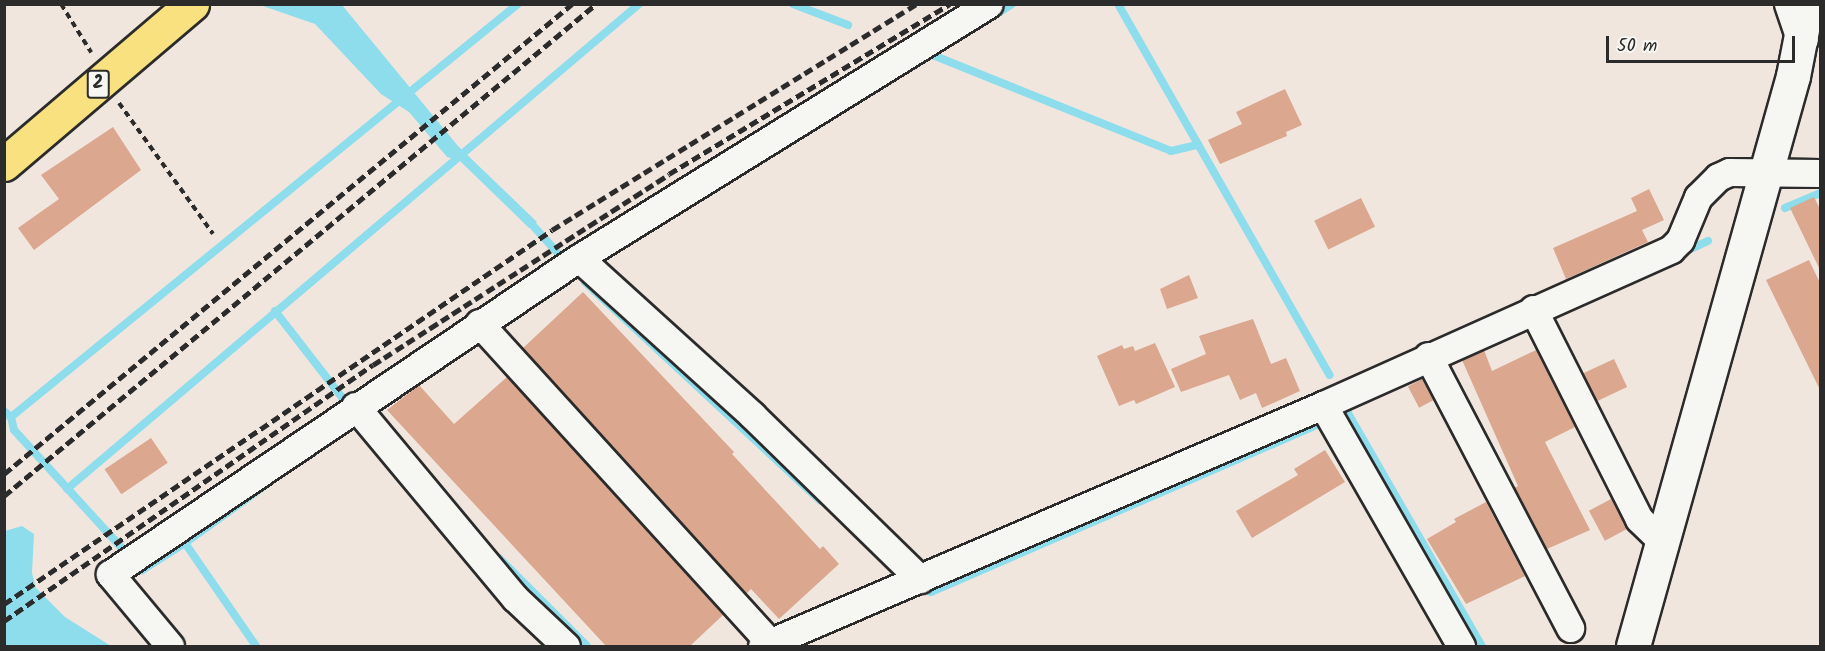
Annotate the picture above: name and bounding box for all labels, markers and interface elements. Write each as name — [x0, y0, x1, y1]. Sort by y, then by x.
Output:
scale bar — [1609, 24, 1798, 62]
text: 50 m — [1617, 32, 1657, 61]
road number: 2 — [86, 69, 110, 99]

